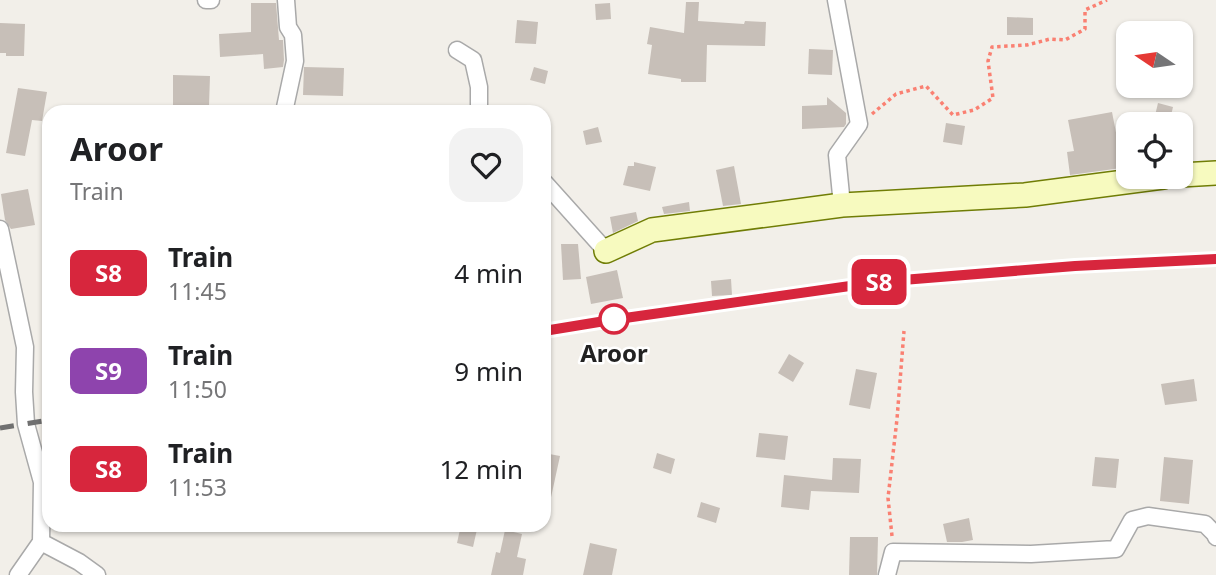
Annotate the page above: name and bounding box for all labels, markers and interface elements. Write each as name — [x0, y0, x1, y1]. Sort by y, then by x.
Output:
north arrow — [1116, 21, 1194, 98]
map controls — [1116, 21, 1193, 189]
button: locate — [1116, 112, 1193, 189]
text: Aroor — [70, 126, 163, 171]
button: heart — [449, 128, 523, 202]
text: Train — [70, 175, 124, 207]
text: Train — [168, 239, 233, 275]
text: 4 min — [454, 255, 523, 291]
text: S8 — [95, 256, 122, 289]
line badge: S8 — [848, 259, 910, 305]
text: S8 — [866, 265, 892, 298]
text: 11:45 — [168, 275, 227, 307]
marker: Aroor — [599, 304, 629, 334]
place label: Aroor — [580, 336, 648, 369]
text: Train — [168, 337, 233, 373]
text: 9 min — [454, 353, 523, 389]
text: S9 — [95, 354, 122, 387]
text: 11:50 — [168, 373, 227, 405]
text: Train — [168, 435, 233, 471]
text: 12 min — [439, 451, 523, 487]
text: S8 — [95, 452, 122, 485]
text: 11:53 — [168, 471, 227, 503]

